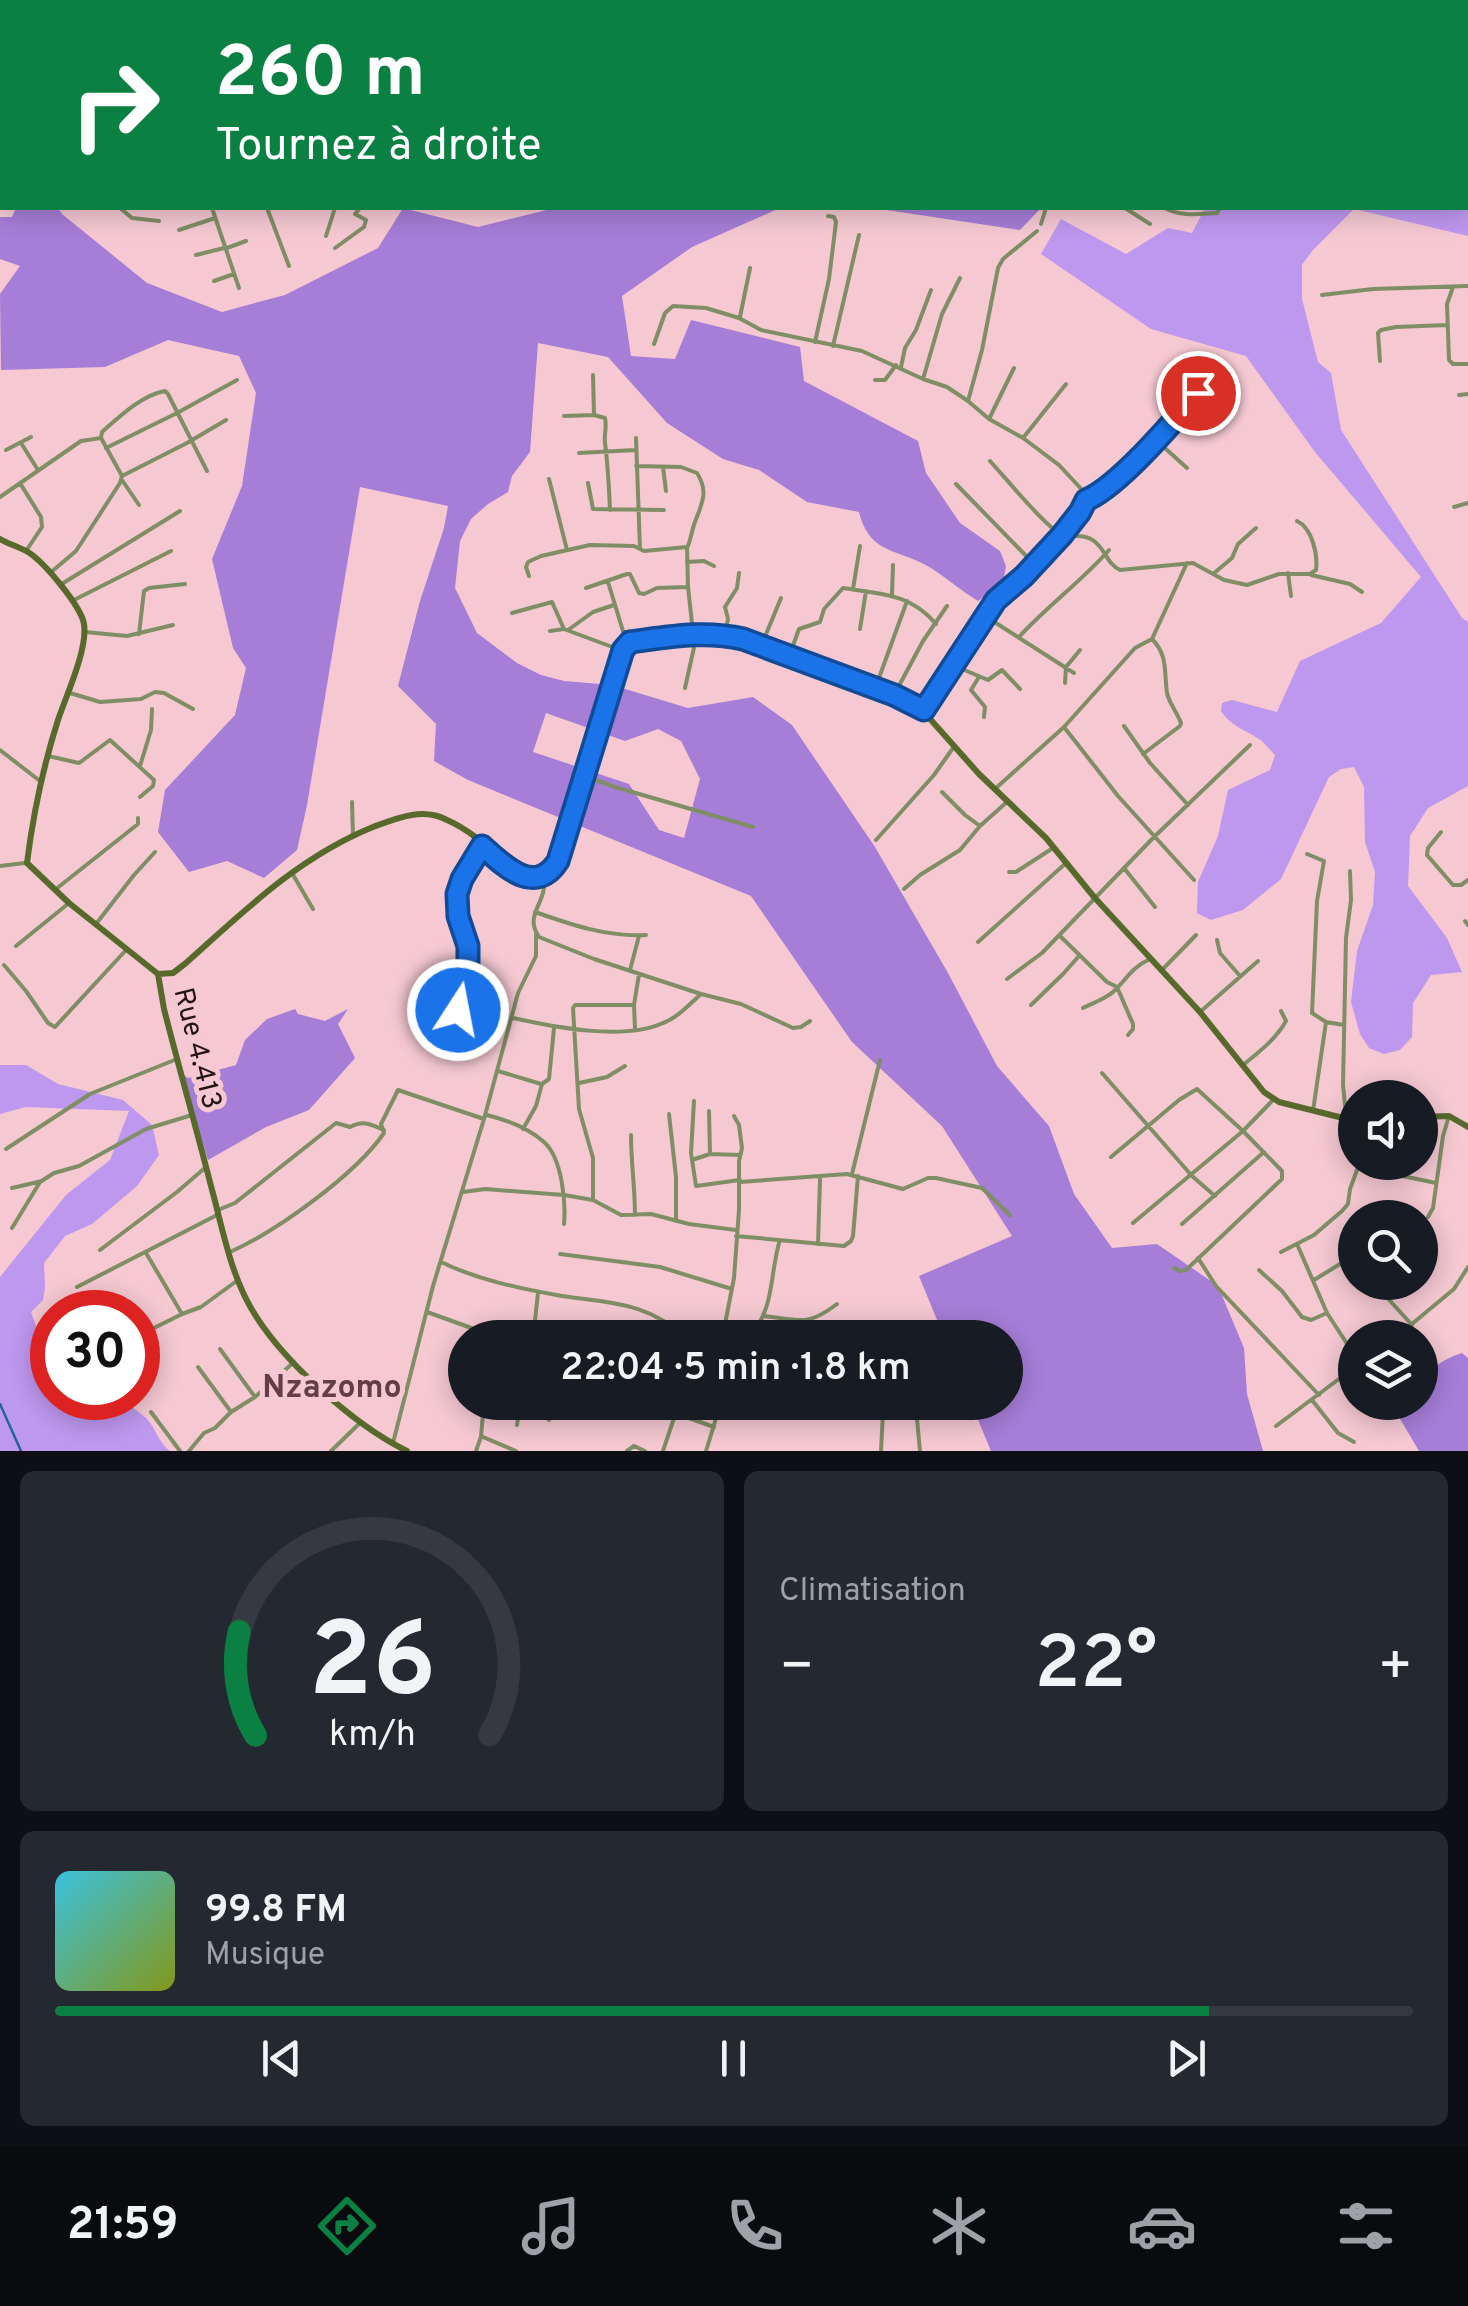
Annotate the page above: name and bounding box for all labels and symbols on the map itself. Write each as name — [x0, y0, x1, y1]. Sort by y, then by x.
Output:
pin — [1156, 351, 1241, 436]
position arrow — [406, 958, 510, 1062]
street label: Rue 4.413 — [164, 984, 229, 1113]
speed limit sign: 30 — [30, 1290, 160, 1420]
district label: Nzazomo — [262, 1369, 402, 1409]

